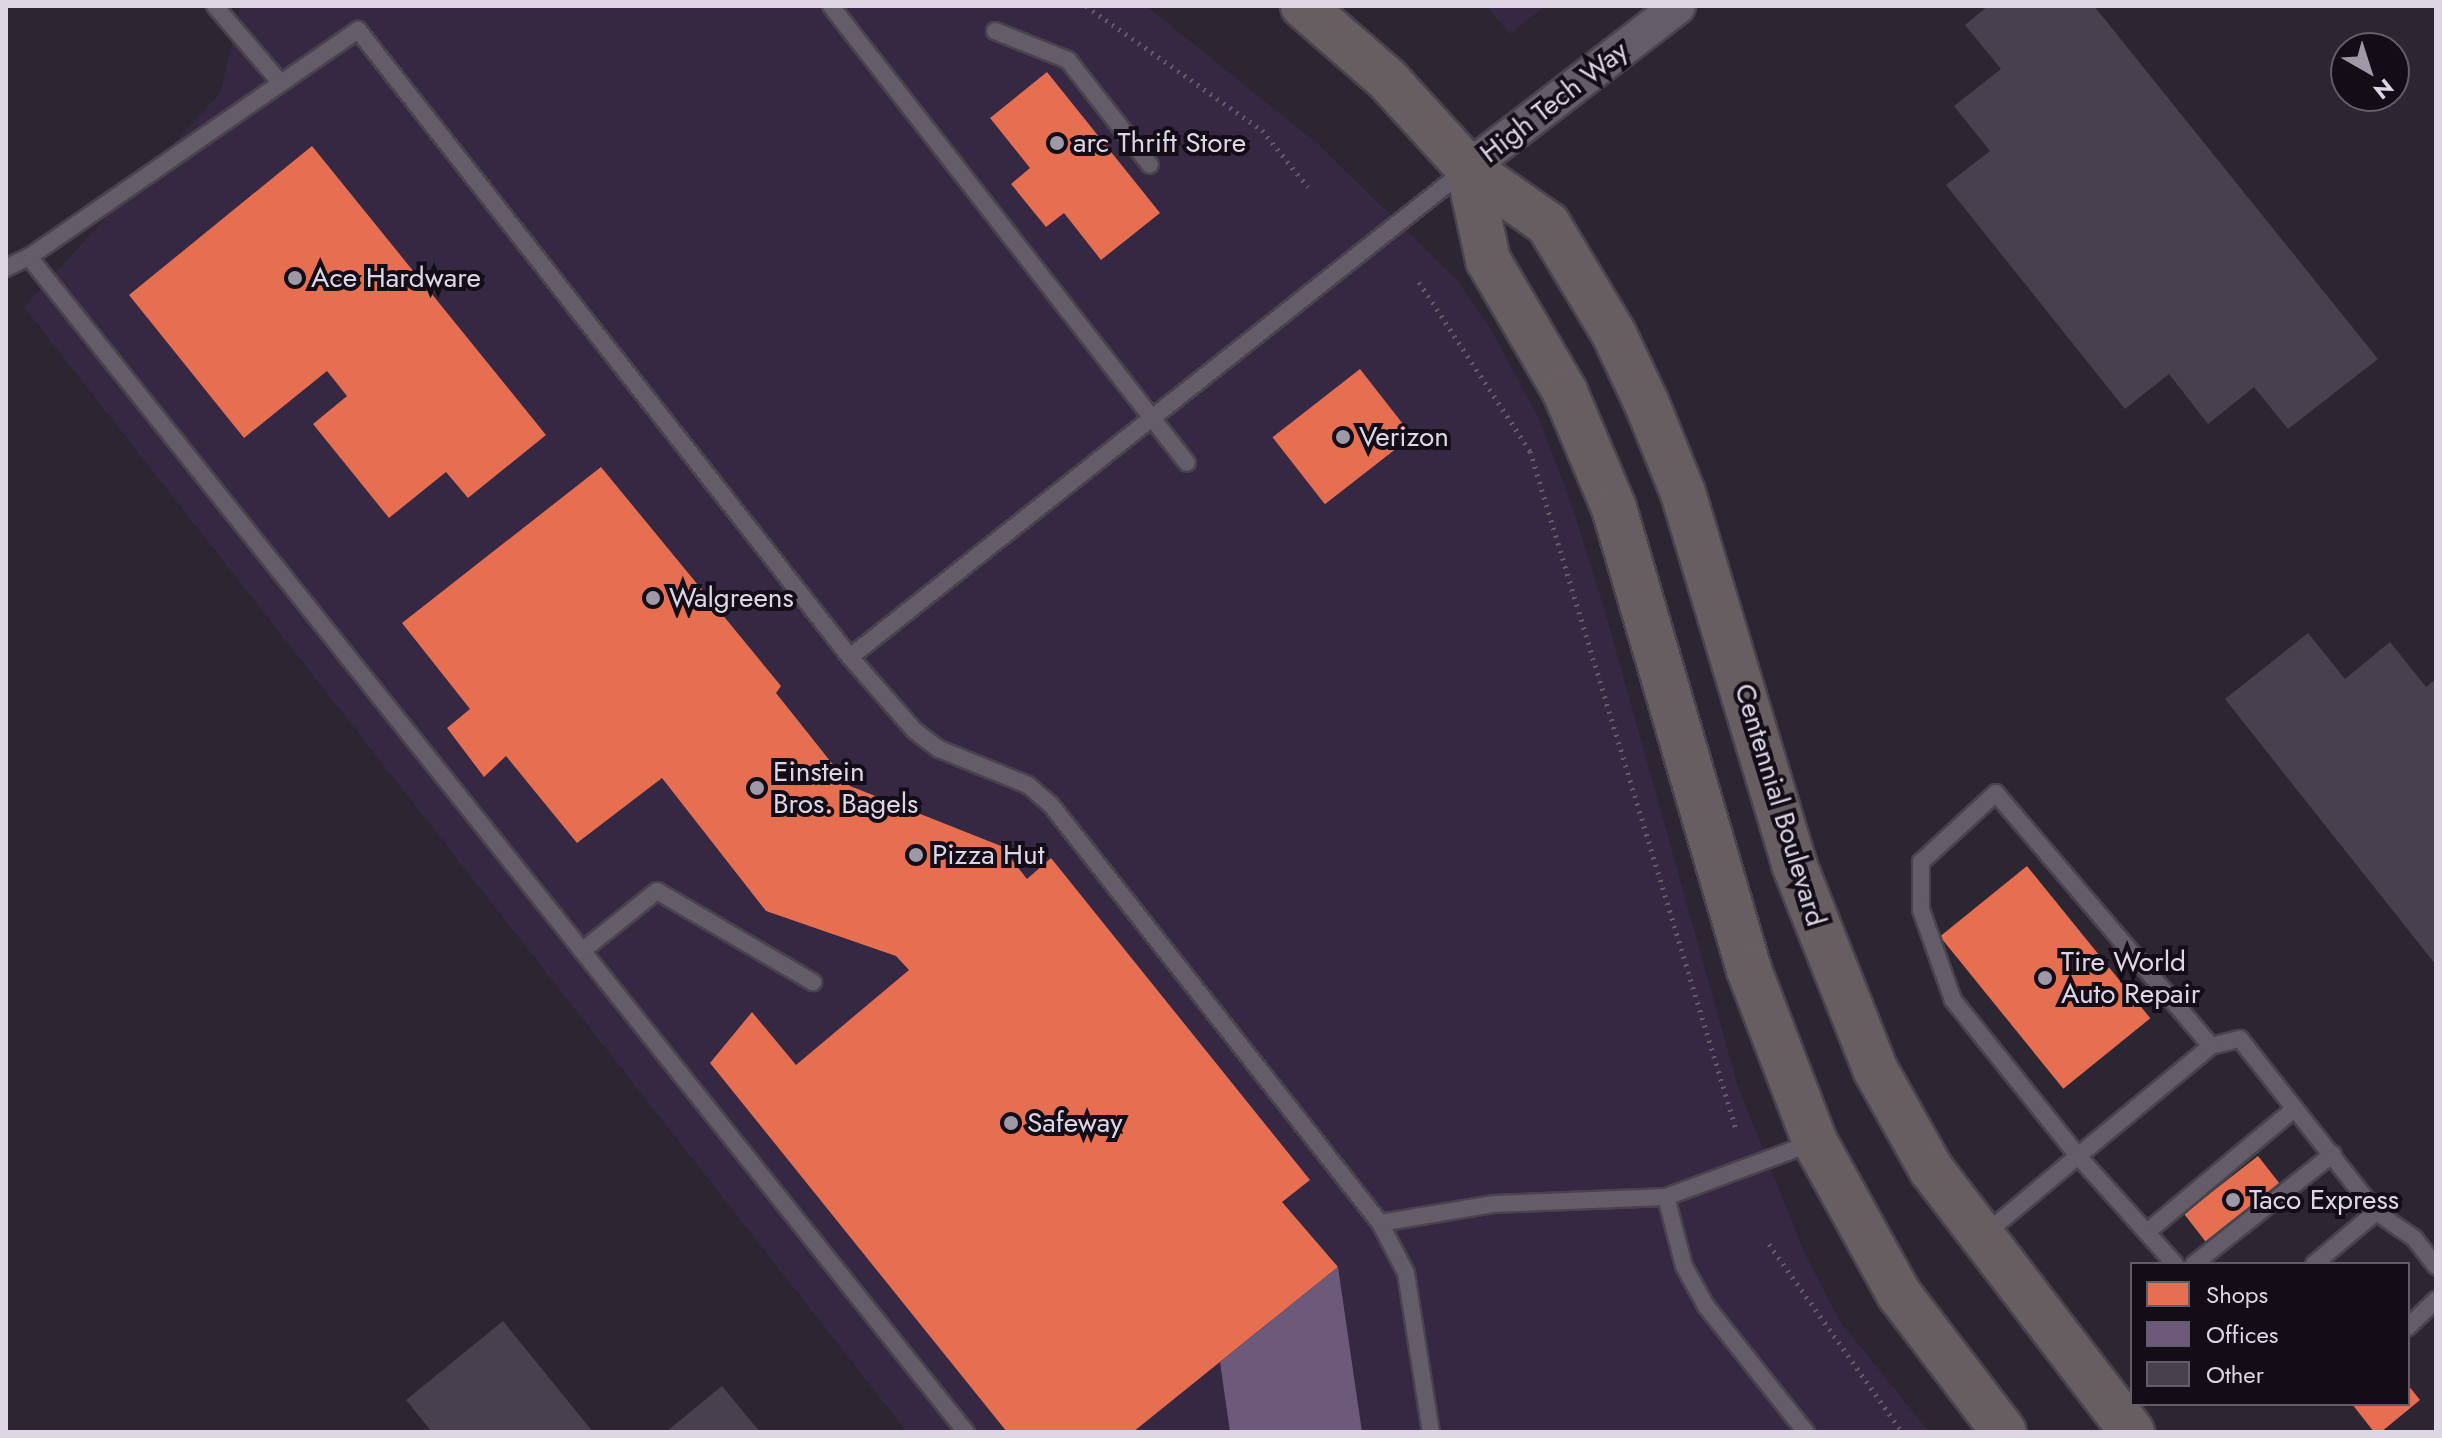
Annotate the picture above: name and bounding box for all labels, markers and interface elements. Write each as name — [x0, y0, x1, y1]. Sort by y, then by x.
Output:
north arrow — [2330, 32, 2410, 112]
street label: High Tech Way — [1474, 34, 1634, 170]
text: N — [2367, 71, 2401, 107]
place label: arc Thrift Store — [1073, 126, 1246, 160]
marker: arc Thrift Store — [1048, 134, 1066, 152]
place label: Ace Hardware — [311, 261, 481, 295]
marker: Ace Hardware — [286, 269, 304, 287]
place label: Verizon — [1359, 420, 1449, 454]
marker: Verizon — [1334, 428, 1352, 446]
place label: Walgreens — [669, 581, 794, 615]
marker: Walgreens — [644, 589, 662, 607]
street label: Centennial Boulevard — [1727, 680, 1833, 930]
place label: Einstein Bros. Bagels — [773, 755, 918, 821]
marker: Einstein Bros. Bagels — [748, 779, 766, 797]
place label: Pizza Hut — [932, 838, 1045, 872]
marker: Pizza Hut — [907, 846, 925, 864]
place label: Tire World Auto Repair — [2061, 945, 2200, 1011]
marker: Tire World Auto Repair — [2036, 969, 2054, 987]
place label: Safeway — [1027, 1106, 1123, 1140]
marker: Safeway — [1002, 1114, 1020, 1132]
place label: Taco Express — [2249, 1183, 2399, 1217]
marker: Taco Express — [2224, 1191, 2242, 1209]
legend — [2130, 1262, 2410, 1406]
text: Shops — [2206, 1277, 2268, 1312]
text: Offices — [2206, 1317, 2278, 1352]
text: Other — [2206, 1357, 2264, 1392]

